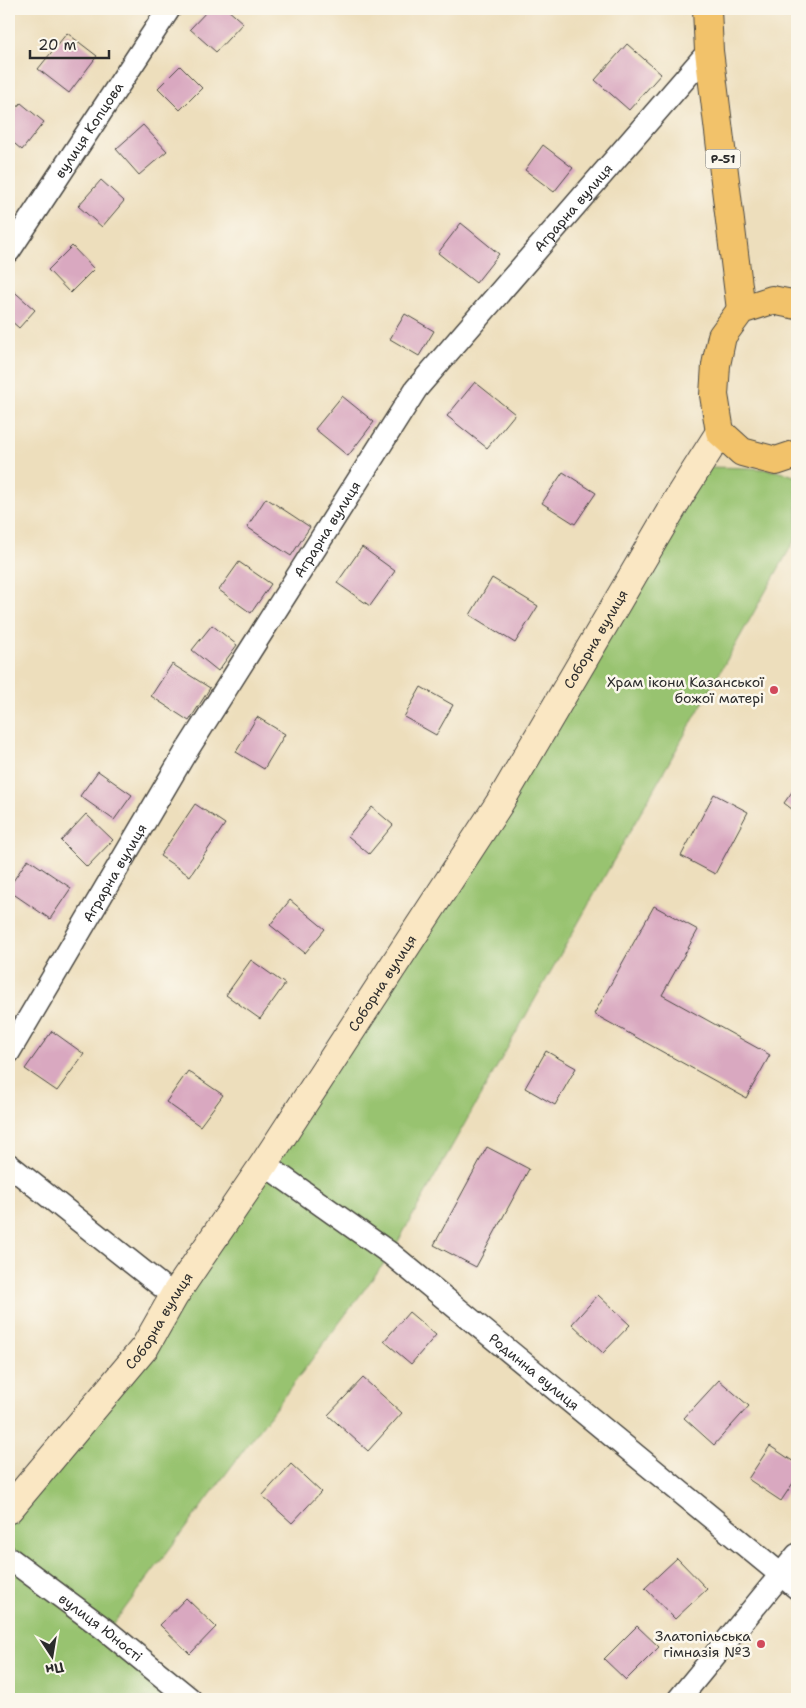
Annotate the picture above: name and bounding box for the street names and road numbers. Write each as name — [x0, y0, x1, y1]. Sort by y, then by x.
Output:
street label: вулиця Копцова — [51, 78, 127, 182]
road number: Р-51 — [706, 150, 740, 168]
street label: Аграрна вулиця — [530, 160, 616, 256]
street label: Аграрна вулиця — [290, 478, 364, 581]
street label: Соборна вулиця — [560, 586, 632, 692]
street label: Аграрна вулиця — [79, 820, 151, 925]
street label: Соборна вулиця — [344, 931, 420, 1035]
street label: Соборна вулиця — [121, 1269, 197, 1373]
street label: Родинна вулиця — [485, 1329, 583, 1414]
street label: вулиця Юності — [55, 1589, 146, 1666]

